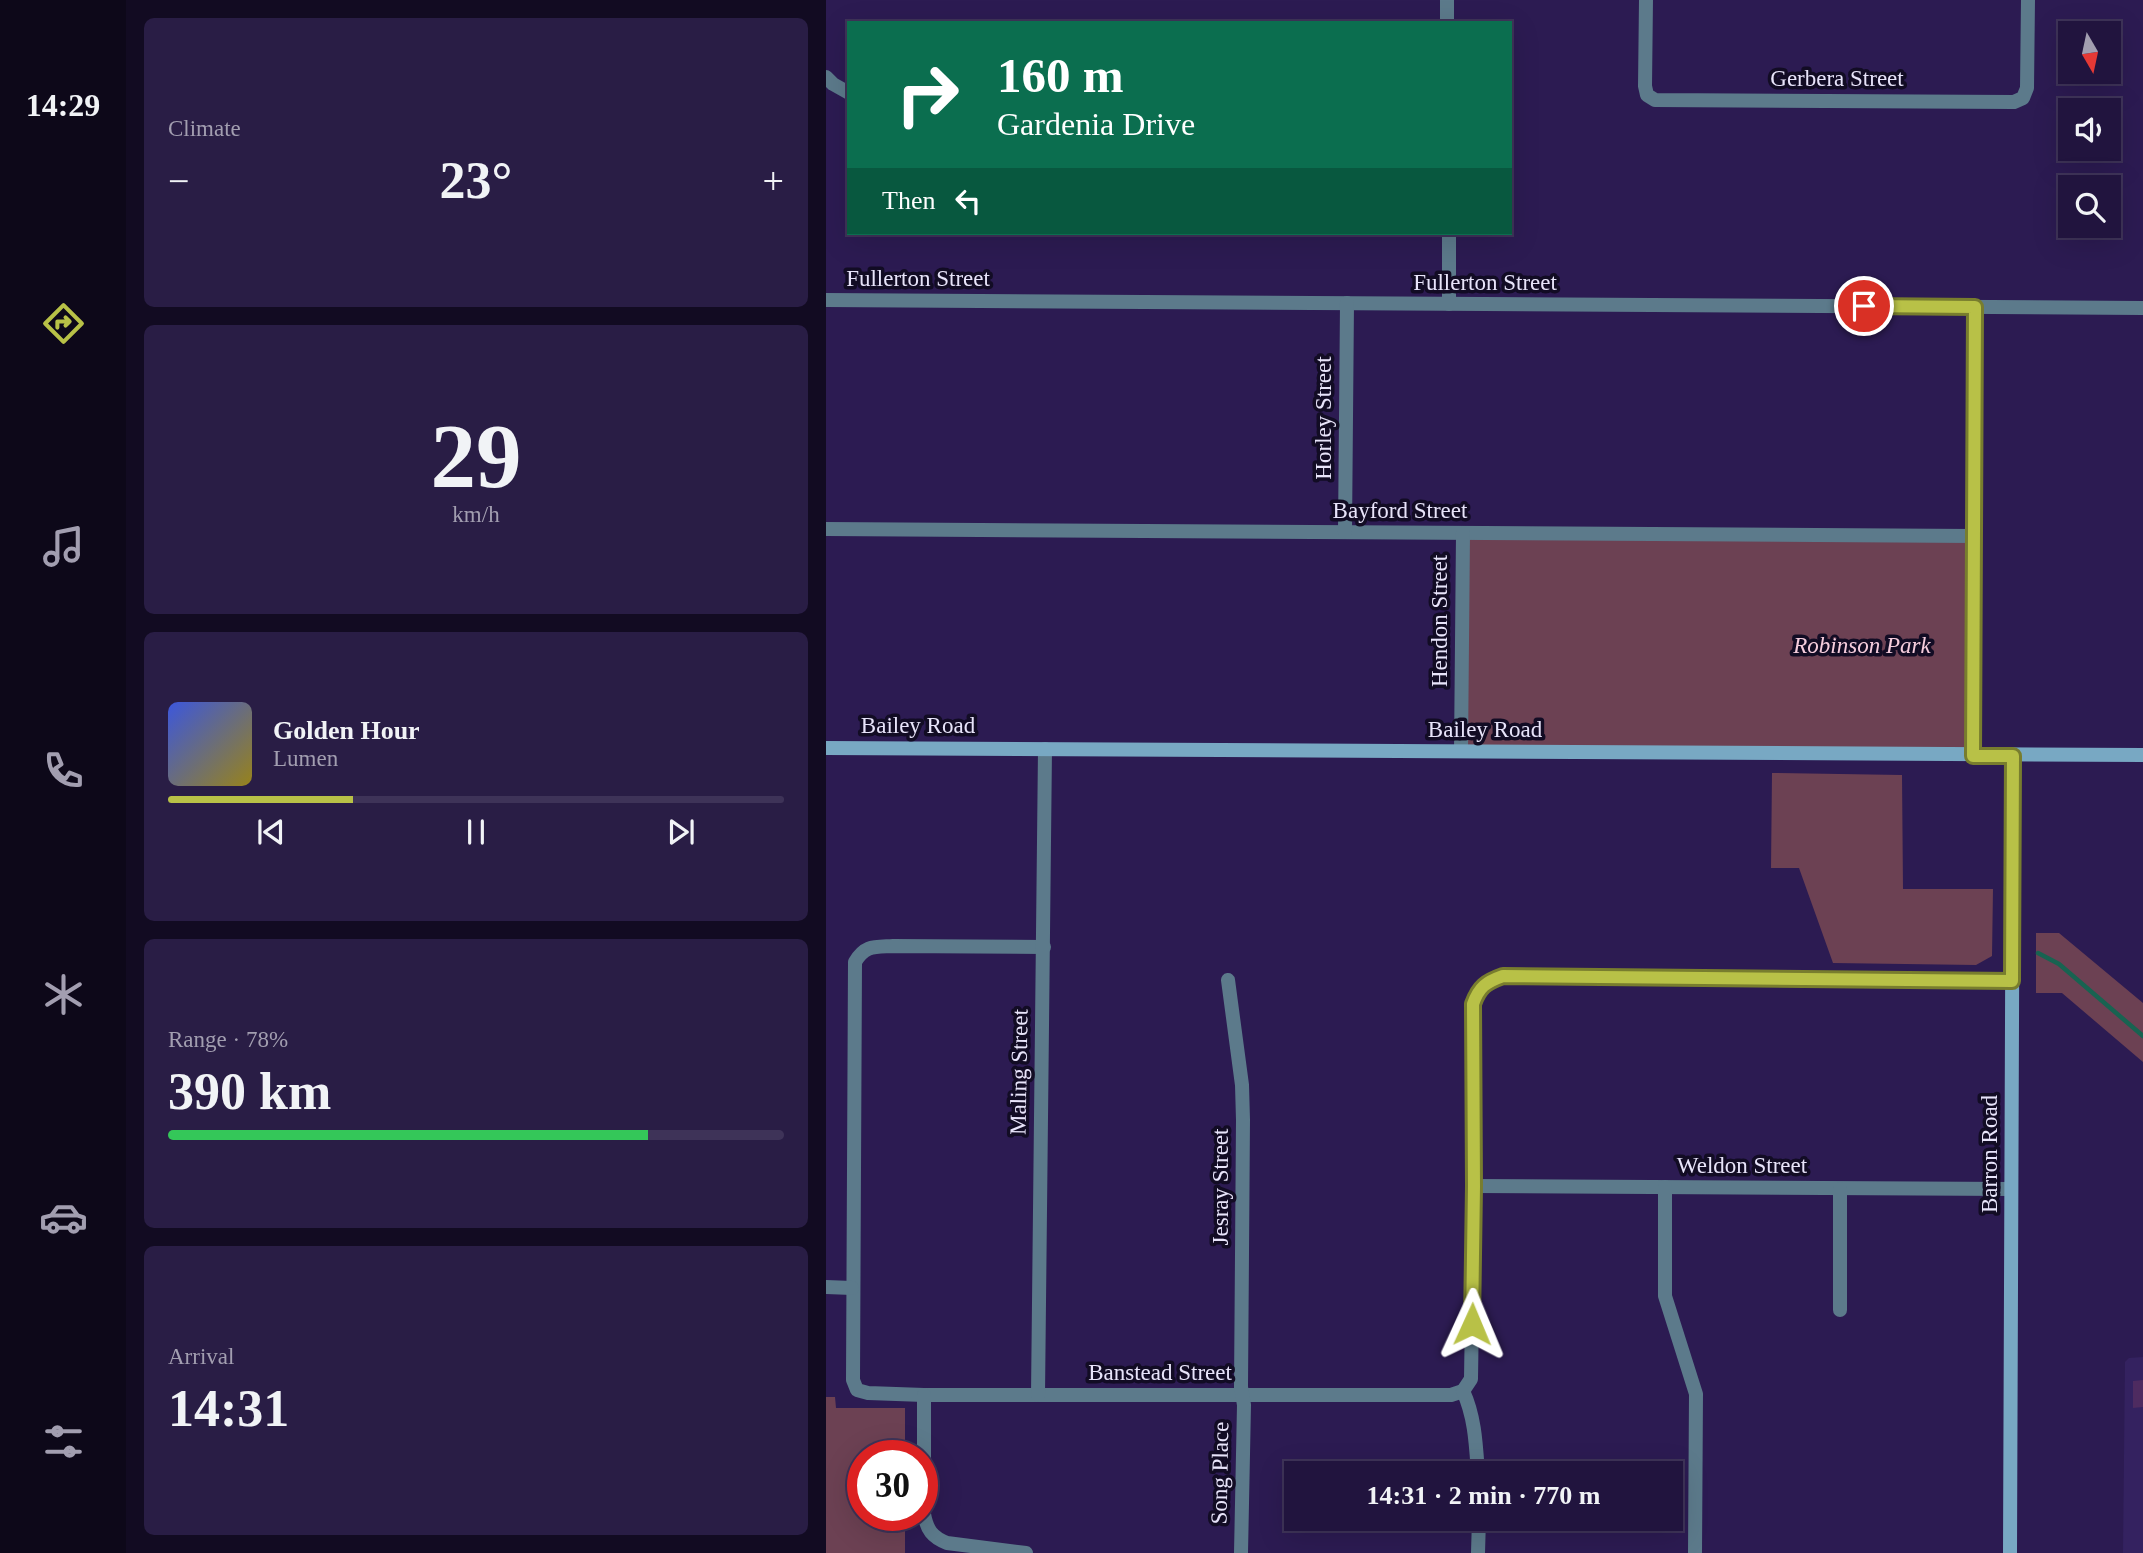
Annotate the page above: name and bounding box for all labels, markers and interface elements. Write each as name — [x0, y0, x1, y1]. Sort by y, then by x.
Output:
north arrow — [2058, 21, 2121, 84]
map controls — [2058, 21, 2121, 238]
text: 160 m — [997, 48, 1124, 103]
icon: right — [882, 49, 973, 140]
street label: Gerbera Street — [1770, 66, 1904, 91]
text: 14:29 — [26, 87, 100, 123]
button: sound — [2058, 98, 2121, 161]
text: Gardenia Drive — [997, 106, 1195, 142]
text: Climate — [168, 116, 241, 141]
text: 23° — [440, 152, 512, 209]
text: − — [168, 160, 189, 202]
text: + — [763, 160, 784, 202]
button: search — [2058, 175, 2121, 238]
icon: left — [949, 182, 987, 220]
text: Then — [882, 186, 935, 215]
street label: Fullerton Street — [846, 266, 990, 291]
street label: Fullerton Street — [1413, 270, 1557, 295]
pin — [1834, 276, 1894, 336]
icon: arrive — [1845, 287, 1883, 325]
icon: directions — [39, 299, 88, 348]
street label: Horley Street — [1311, 356, 1336, 480]
text: 29 — [431, 406, 522, 507]
street label: Bayford Street — [1333, 498, 1468, 523]
text: km/h — [452, 502, 500, 527]
icon: music — [39, 522, 88, 571]
street label: Hendon Street — [1427, 554, 1452, 687]
park label: Robinson Park — [1792, 633, 1931, 658]
street label: Bailey Road — [861, 713, 976, 738]
text: Golden Hour — [273, 716, 420, 745]
street label: Bailey Road — [1428, 717, 1543, 742]
icon: phone — [39, 746, 88, 795]
text: Lumen — [273, 746, 338, 771]
icon: previous — [252, 813, 290, 851]
icon: pause — [457, 813, 495, 851]
icon: next — [662, 813, 700, 851]
icon: climate — [39, 970, 88, 1019]
street label: Maling Street — [1005, 1008, 1033, 1135]
text: Range · 78% — [168, 1027, 288, 1052]
text: 390 km — [168, 1063, 331, 1120]
street label: Barron Road — [1977, 1094, 2002, 1213]
street label: Jesray Street — [1208, 1128, 1233, 1245]
street label: Weldon Street — [1677, 1153, 1808, 1178]
icon: car — [39, 1193, 88, 1242]
position arrow — [1435, 1287, 1509, 1361]
text: Arrival — [168, 1344, 234, 1369]
street label: Banstead Street — [1088, 1360, 1232, 1385]
text: 14:31 — [168, 1380, 289, 1437]
icon: filters — [39, 1417, 88, 1466]
street label: Song Place — [1207, 1421, 1233, 1525]
speed limit sign: 30 — [847, 1440, 938, 1531]
text: 14:31 · 2 min · 770 m — [1367, 1481, 1601, 1510]

